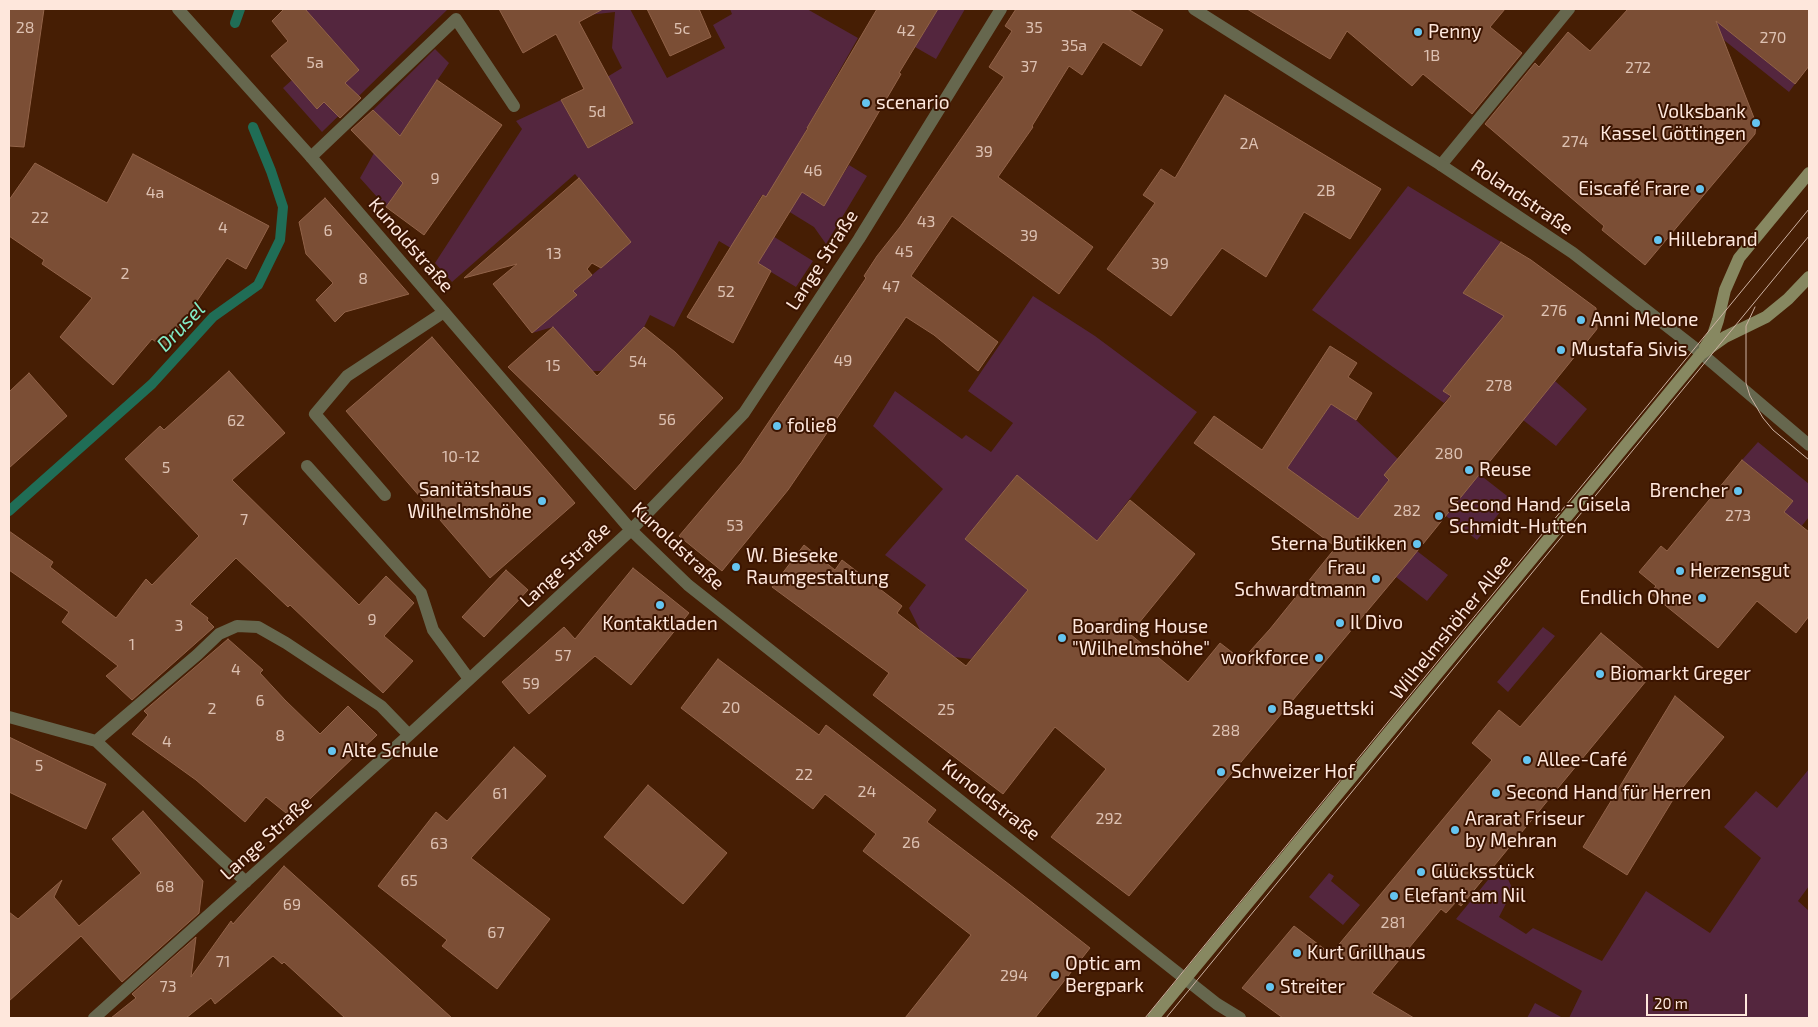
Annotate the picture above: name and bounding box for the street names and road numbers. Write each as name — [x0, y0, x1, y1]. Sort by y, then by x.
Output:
street label: Rolandstraße — [1467, 154, 1577, 240]
street label: Kunoldstraße — [364, 193, 458, 297]
street label: Lange Straße — [781, 206, 863, 314]
street label: Kunoldstraße — [627, 497, 729, 595]
street label: Lange Straße — [515, 517, 615, 613]
street label: Wilhelmshöher Allee — [1386, 550, 1516, 704]
street label: Kunoldstraße — [937, 755, 1045, 845]
street label: Lange Straße — [216, 791, 316, 885]

